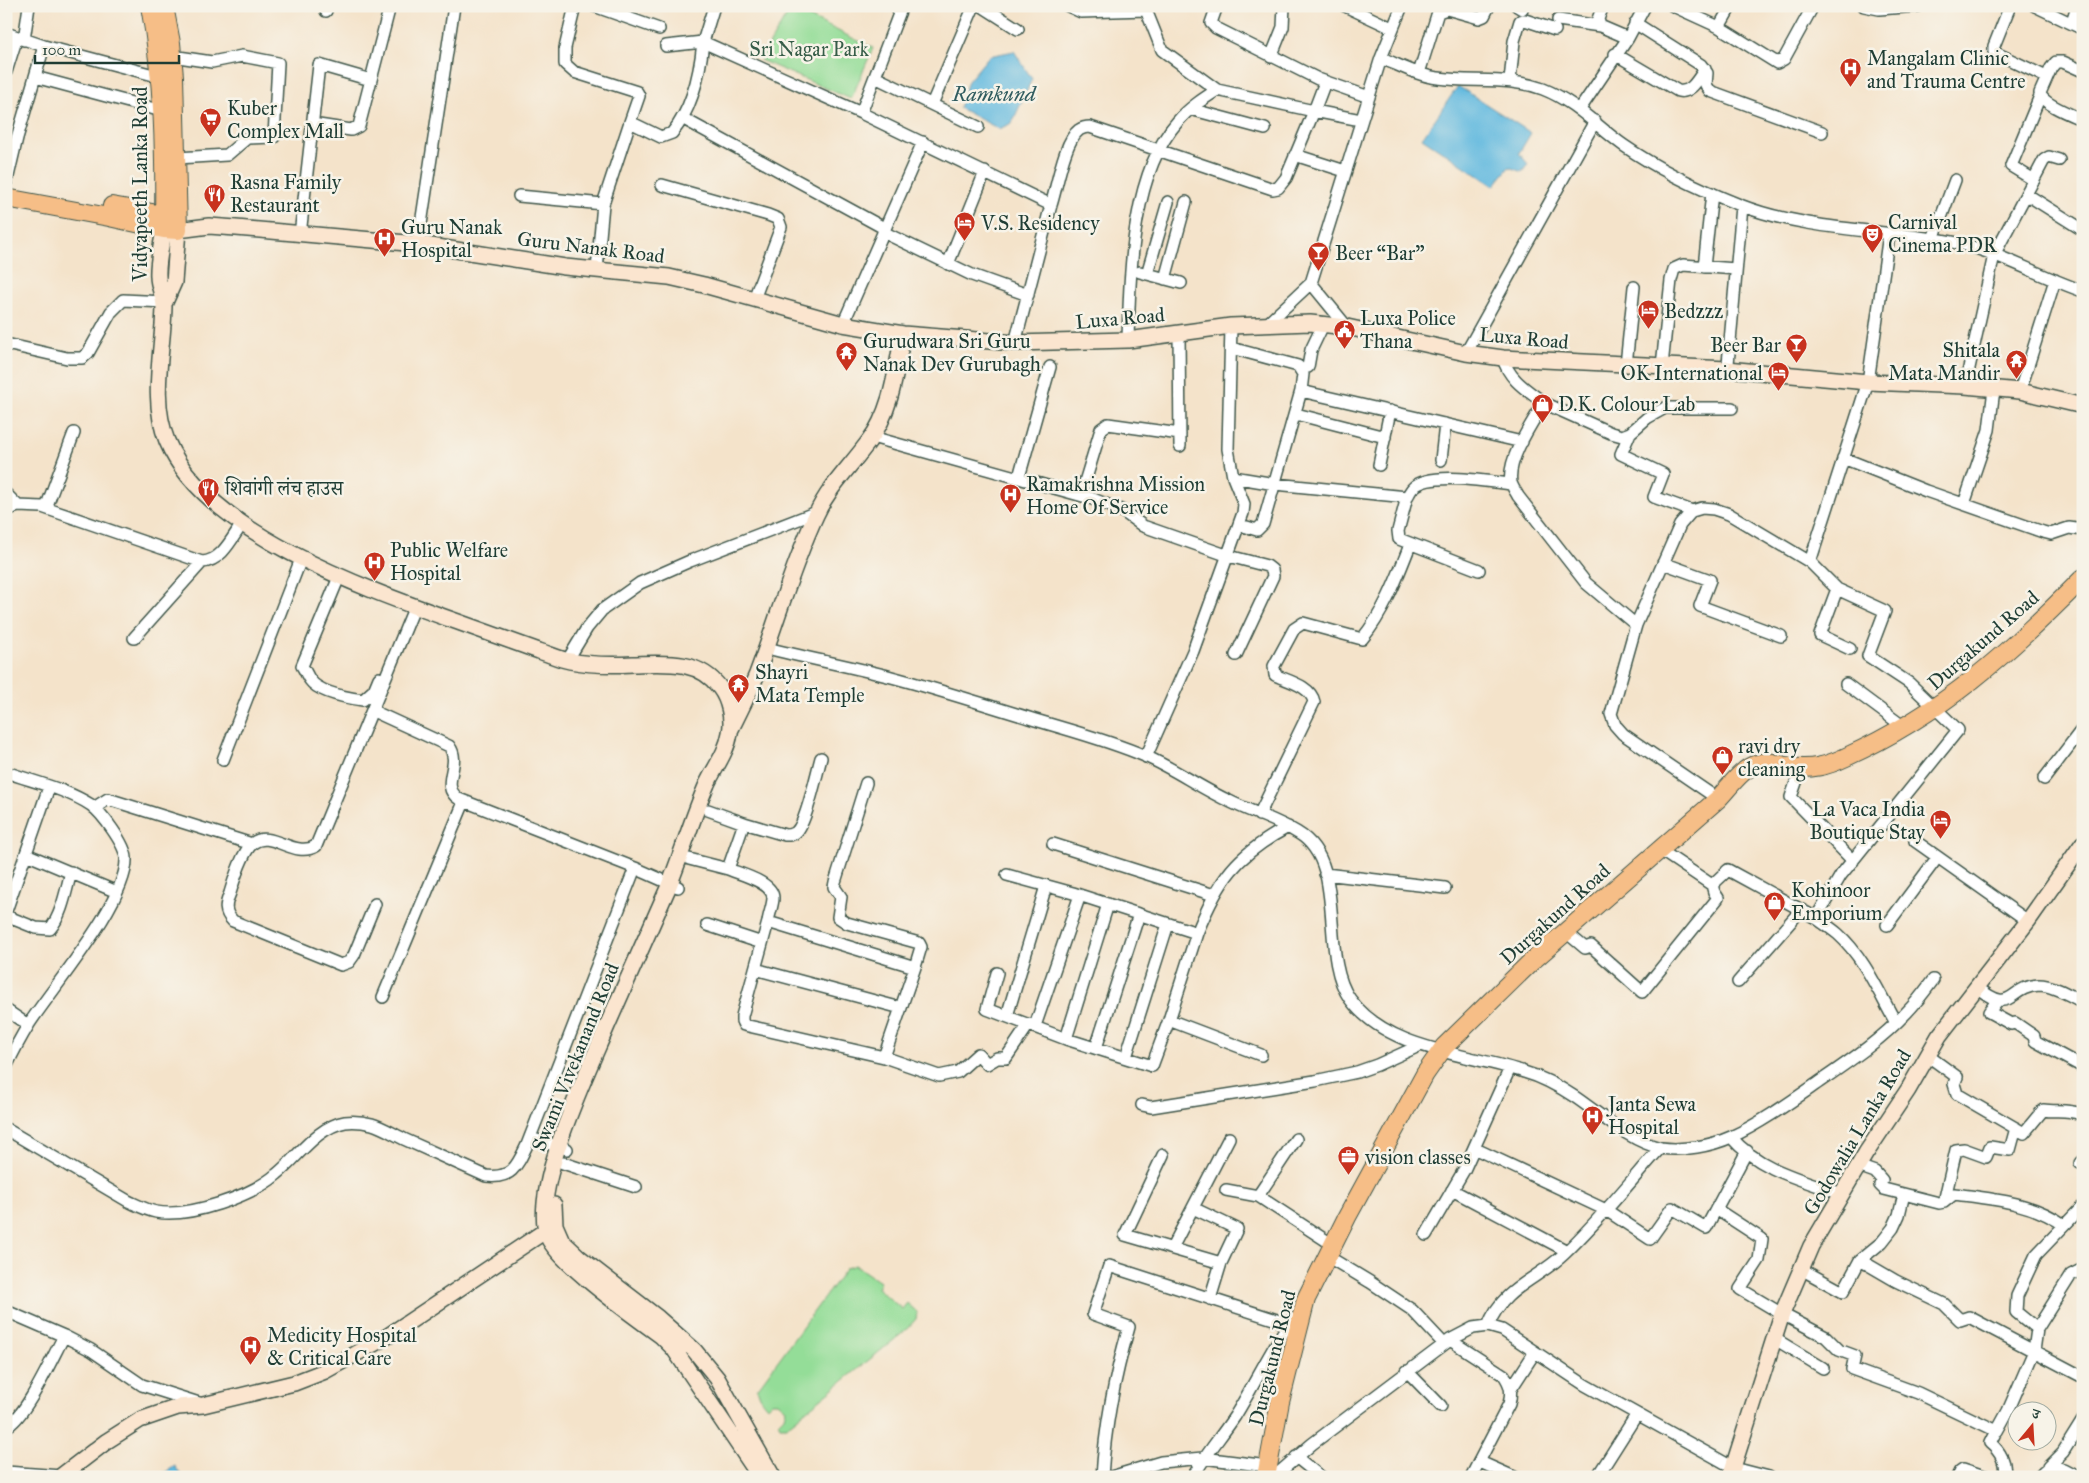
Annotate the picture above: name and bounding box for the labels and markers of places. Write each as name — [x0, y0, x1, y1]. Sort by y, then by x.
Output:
place label: Mangalam Clinic and Trauma Centre — [1867, 46, 2025, 93]
hospital icon: Mangalam Clinic and Trauma Centre — [1839, 57, 1863, 88]
place label: Kuber Complex Mall — [227, 96, 345, 143]
supermarket icon: Kuber Complex Mall — [199, 107, 223, 138]
place label: Rasna Family Restaurant — [230, 170, 342, 217]
restaurant icon: Rasna Family Restaurant — [202, 182, 226, 213]
place label: Carnival Cinema PDR — [1888, 210, 1998, 257]
hotel icon: V.S. Residency — [953, 211, 977, 242]
place label: V.S. Residency — [980, 211, 1100, 235]
place label: Guru Nanak Hospital — [401, 215, 503, 262]
theatre icon: Carnival Cinema PDR — [1860, 222, 1884, 253]
hospital icon: Guru Nanak Hospital — [373, 226, 397, 257]
bar icon: Beer “Bar” — [1307, 241, 1331, 272]
place label: Beer “Bar” — [1335, 241, 1425, 265]
hotel icon: Bedzzz — [1636, 299, 1660, 330]
place label: Bedzzz — [1664, 299, 1723, 323]
place label: Luxa Police Thana — [1360, 306, 1456, 353]
public building icon: Luxa Police Thana — [1332, 318, 1356, 349]
place label: Gurudwara Sri Guru Nanak Dev Gurubagh — [863, 329, 1041, 377]
place label: Beer Bar — [1710, 333, 1782, 357]
bar icon: Beer Bar — [1785, 333, 1809, 364]
place label: Shitala Mata Mandir — [1888, 338, 2001, 385]
temple icon: Gurudwara Sri Guru Nanak Dev Gurubagh — [835, 340, 859, 371]
temple icon: Shitala Mata Mandir — [2004, 349, 2028, 380]
place label: OK International — [1621, 361, 1764, 385]
hotel icon: OK International — [1767, 361, 1791, 392]
shop icon: D.K. Colour Lab — [1530, 392, 1554, 423]
place label: D.K. Colour Lab — [1558, 392, 1696, 416]
place label: Ramakrishna Mission Home Of Service — [1026, 472, 1205, 519]
restaurant icon: शिवांगी लंच हाउस — [197, 476, 221, 507]
place label: शिवांगी लंच हाउस — [224, 476, 344, 500]
hospital icon: Ramakrishna Mission Home Of Service — [998, 483, 1022, 514]
place label: Public Welfare Hospital — [390, 538, 508, 585]
hospital icon: Public Welfare Hospital — [362, 550, 386, 581]
place label: Shayri Mata Temple — [755, 660, 865, 707]
temple icon: Shayri Mata Temple — [727, 672, 751, 703]
place label: ravi dry cleaning — [1738, 734, 1806, 782]
shop icon: ravi dry cleaning — [1710, 745, 1734, 776]
place label: La Vaca India Boutique Stay — [1809, 797, 1926, 845]
hotel icon: La Vaca India Boutique Stay — [1929, 809, 1953, 840]
place label: Kohinoor Emporium — [1791, 878, 1883, 925]
shop icon: Kohinoor Emporium — [1763, 890, 1787, 921]
place label: Janta Sewa Hospital — [1606, 1092, 1696, 1139]
hospital icon: Janta Sewa Hospital — [1580, 1104, 1604, 1135]
office icon: vision classes — [1337, 1145, 1361, 1176]
place label: vision classes — [1364, 1145, 1471, 1169]
place label: Medicity Hospital & Critical Care — [267, 1323, 417, 1370]
hospital icon: Medicity Hospital & Critical Care — [239, 1335, 263, 1366]

